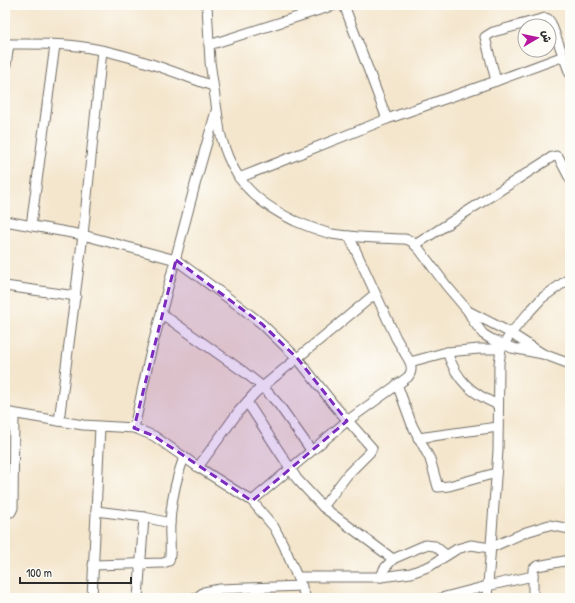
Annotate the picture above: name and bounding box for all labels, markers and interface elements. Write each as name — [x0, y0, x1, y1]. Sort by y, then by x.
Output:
north arrow — [517, 18, 557, 58]
text: ش — [539, 29, 555, 44]
scale bar — [20, 559, 131, 585]
text: 100 m — [26, 564, 52, 581]

